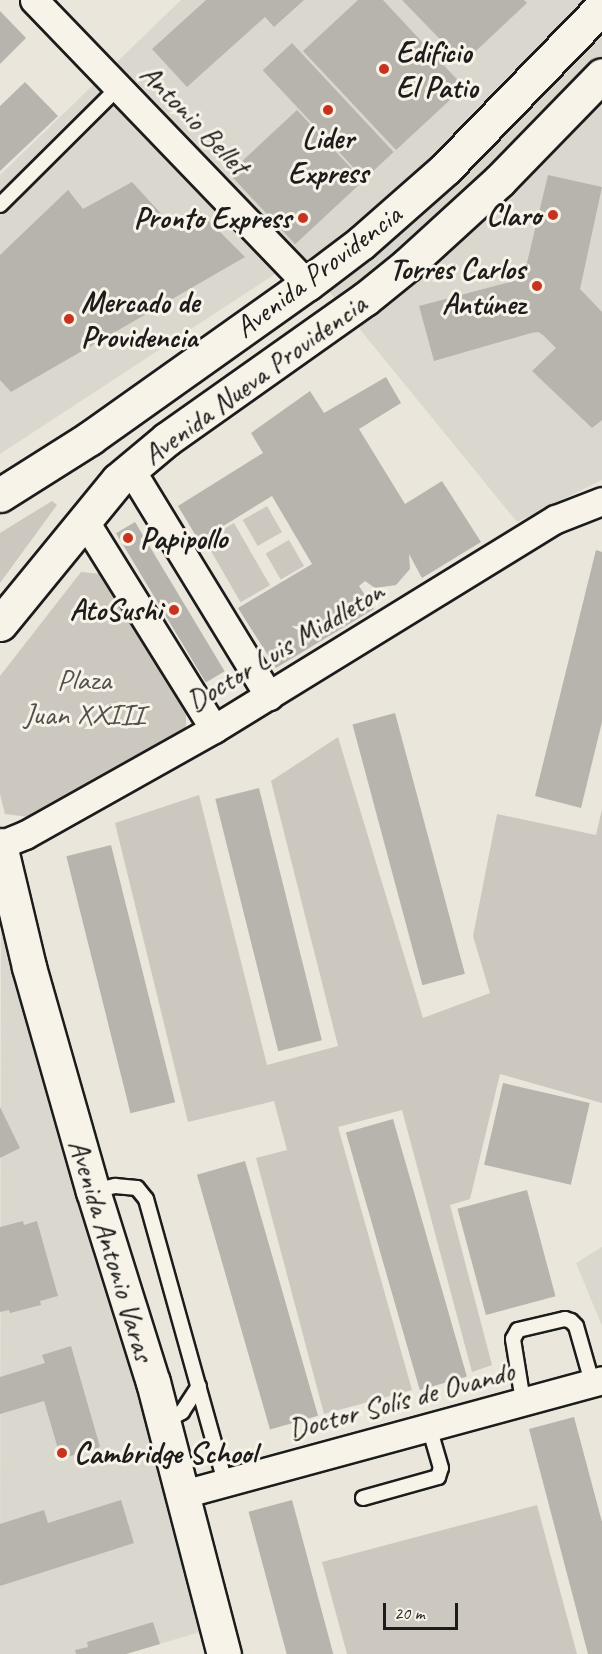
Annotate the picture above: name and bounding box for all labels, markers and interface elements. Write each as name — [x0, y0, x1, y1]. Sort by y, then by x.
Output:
place label: Edificio El Patio — [396, 34, 478, 104]
street label: Antonio Bellet — [133, 56, 257, 182]
marker: Edificio El Patio — [377, 62, 391, 76]
marker: Lider Express — [321, 103, 335, 117]
place label: Lider Express — [288, 120, 368, 190]
street label: Avenida Providencia — [228, 197, 408, 345]
place label: Claro — [486, 197, 541, 233]
place label: Pronto Express — [134, 200, 291, 236]
marker: Claro — [546, 208, 560, 222]
marker: Pronto Express — [296, 211, 310, 225]
place label: Torres Carlos Antúnez — [389, 251, 525, 322]
marker: Torres Carlos Antúnez — [530, 279, 544, 293]
place label: Mercado de Providencia — [81, 284, 199, 354]
street label: Avenida Nueva Providencia — [135, 286, 373, 472]
marker: Mercado de Providencia — [62, 312, 76, 326]
place label: Papipollo — [140, 520, 227, 556]
marker: Papipollo — [121, 531, 135, 545]
street label: Doctor Luis Middleton — [180, 573, 390, 719]
place label: AtoSushi — [70, 592, 162, 628]
marker: AtoSushi — [167, 603, 181, 617]
park label: Plaza Juan XXIII — [24, 661, 144, 732]
street label: Avenida Antonio Varas — [61, 1135, 163, 1365]
street label: Doctor Solís de Ovando — [283, 1352, 519, 1448]
place label: Cambridge School — [74, 1435, 255, 1471]
marker: Cambridge School — [55, 1446, 69, 1460]
scale bar — [386, 1591, 461, 1629]
text: 20 m — [394, 1602, 425, 1624]

